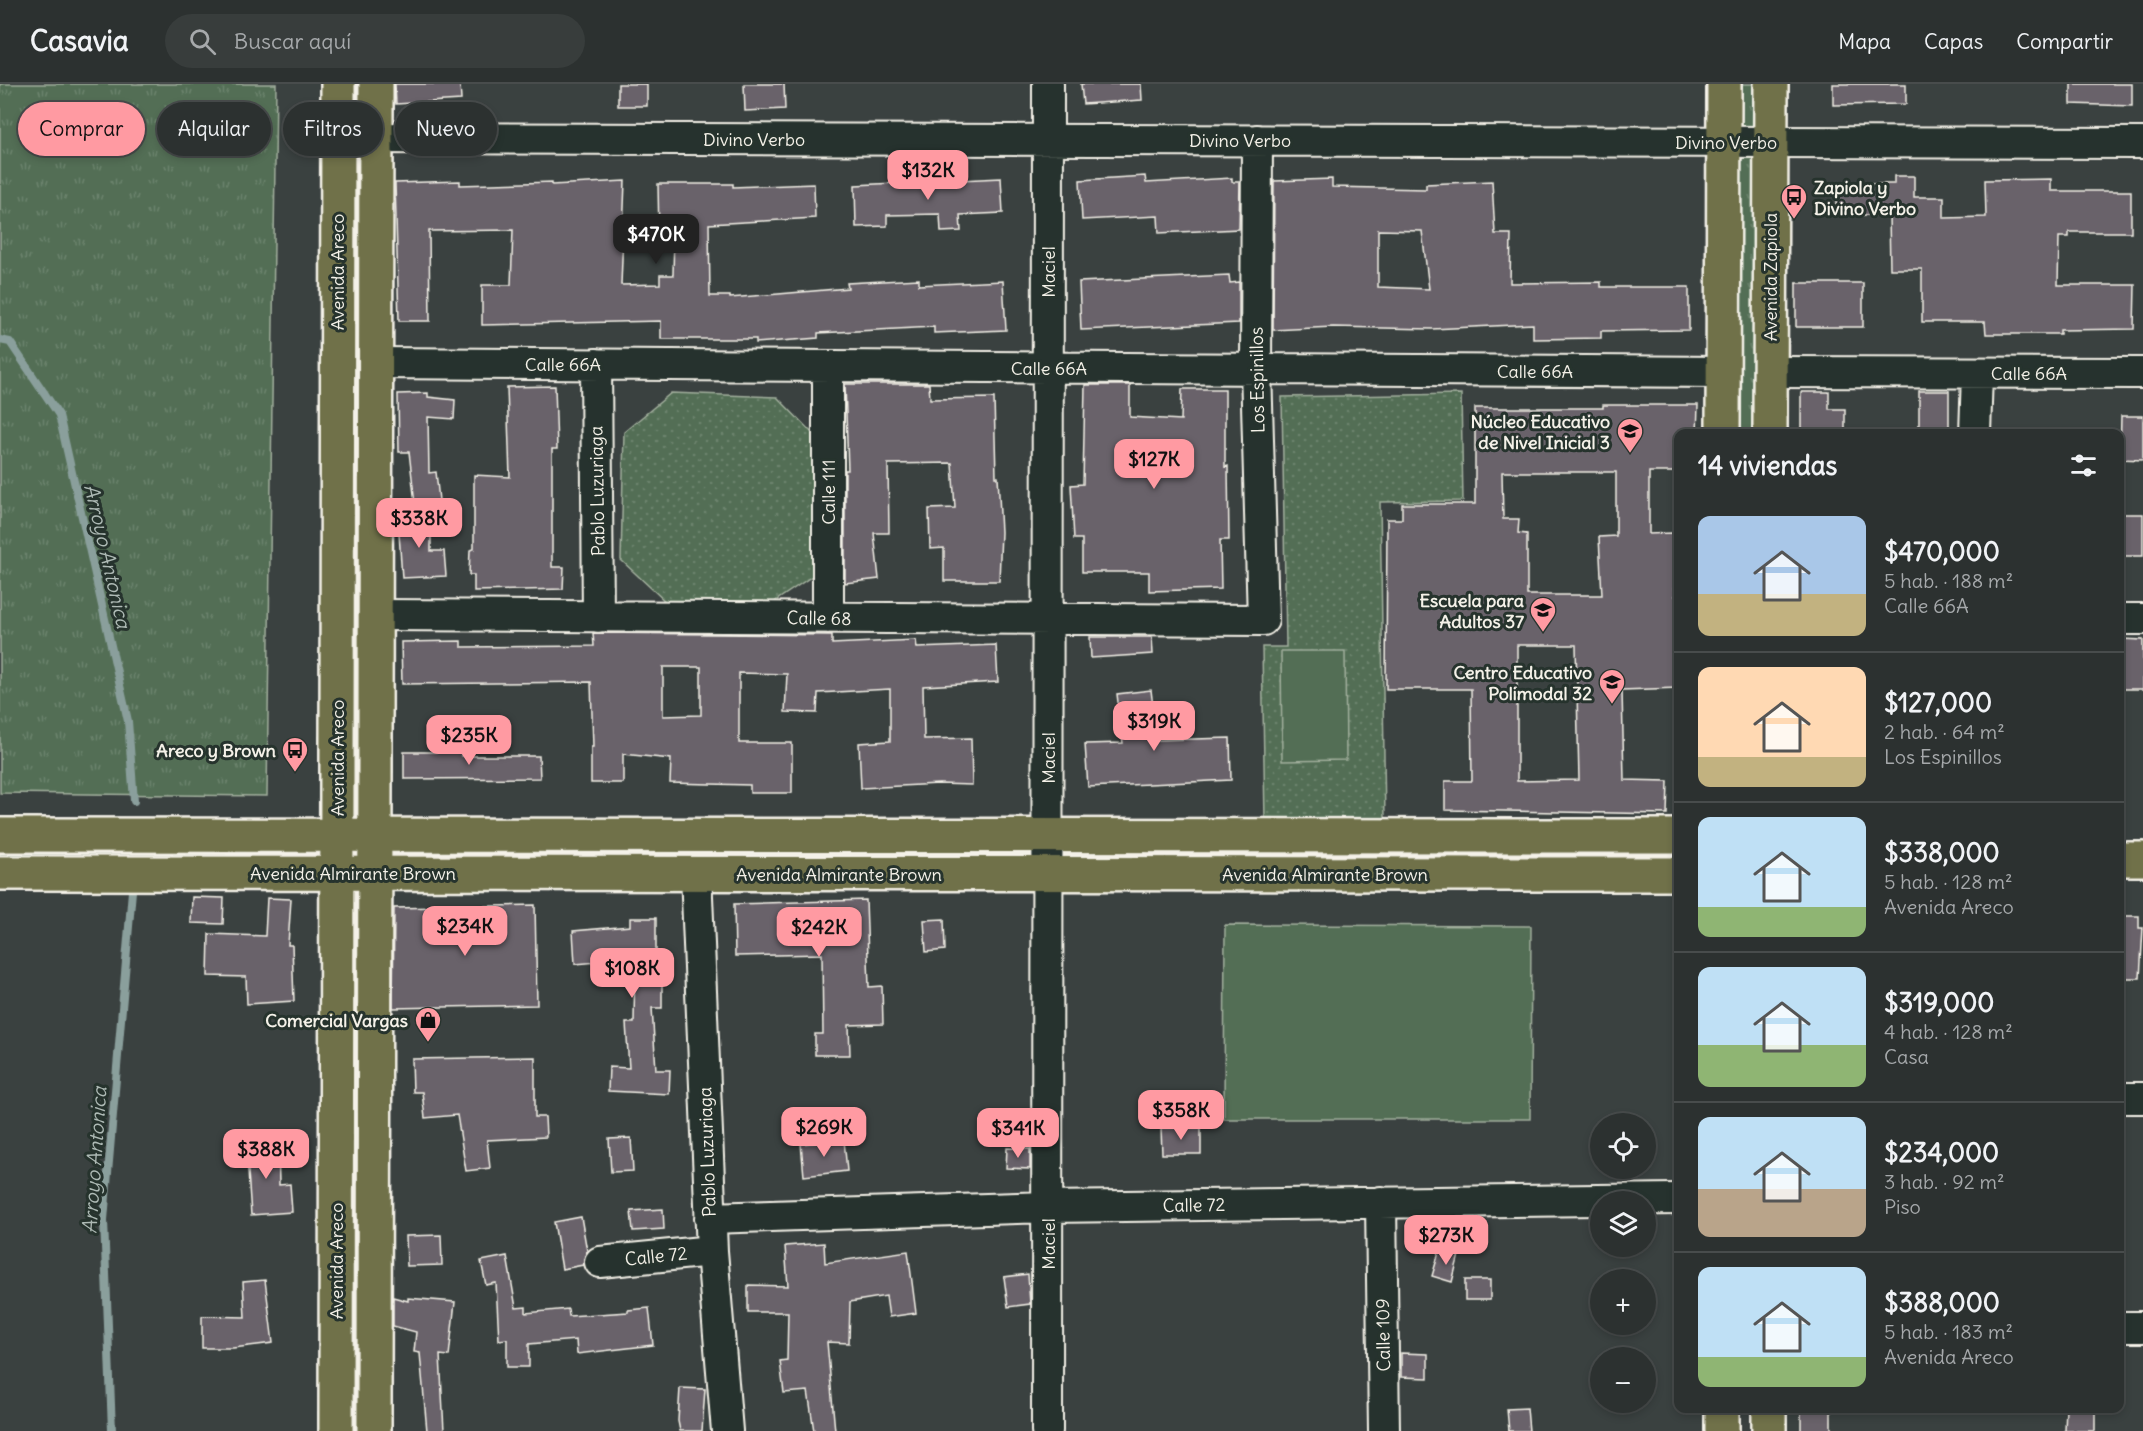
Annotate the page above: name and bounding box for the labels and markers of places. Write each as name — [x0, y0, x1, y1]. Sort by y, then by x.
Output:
pin: $132K — [886, 150, 970, 201]
place label: Zapiola y Divino Verbo — [1814, 176, 1916, 220]
bus stop icon: Zapiola y Divino Verbo — [1779, 182, 1809, 220]
pin: $470K — [614, 214, 698, 265]
place label: Núcleo Educativo de Nivel Inicial 3 — [1470, 410, 1610, 454]
school or university icon: Núcleo Educativo de Nivel Inicial 3 — [1615, 416, 1645, 454]
pin: $127K — [1112, 439, 1196, 490]
pin: $338K — [377, 498, 461, 549]
place label: Escuela para Adultos 37 — [1419, 589, 1524, 633]
school or university icon: Escuela para Adultos 37 — [1528, 595, 1558, 633]
place label: Centro Educativo Polimodal 32 — [1453, 661, 1592, 705]
school or university icon: Centro Educativo Polimodal 32 — [1597, 667, 1627, 705]
pin: $319K — [1112, 701, 1196, 752]
pin: $235K — [427, 715, 511, 766]
bus stop icon: Areco y Brown — [280, 735, 310, 773]
place label: Areco y Brown — [156, 739, 277, 762]
pin: $234K — [423, 906, 507, 957]
pin: $242K — [777, 907, 861, 958]
pin: $108K — [590, 948, 674, 999]
shop icon: Comercial Vargas — [413, 1005, 443, 1043]
place label: Comercial Vargas — [265, 1009, 408, 1032]
pin: $358K — [1139, 1090, 1223, 1141]
pin: $269K — [782, 1107, 866, 1158]
pin: $341K — [976, 1108, 1060, 1159]
pin: $388K — [224, 1129, 308, 1180]
pin: $273K — [1404, 1215, 1488, 1266]

